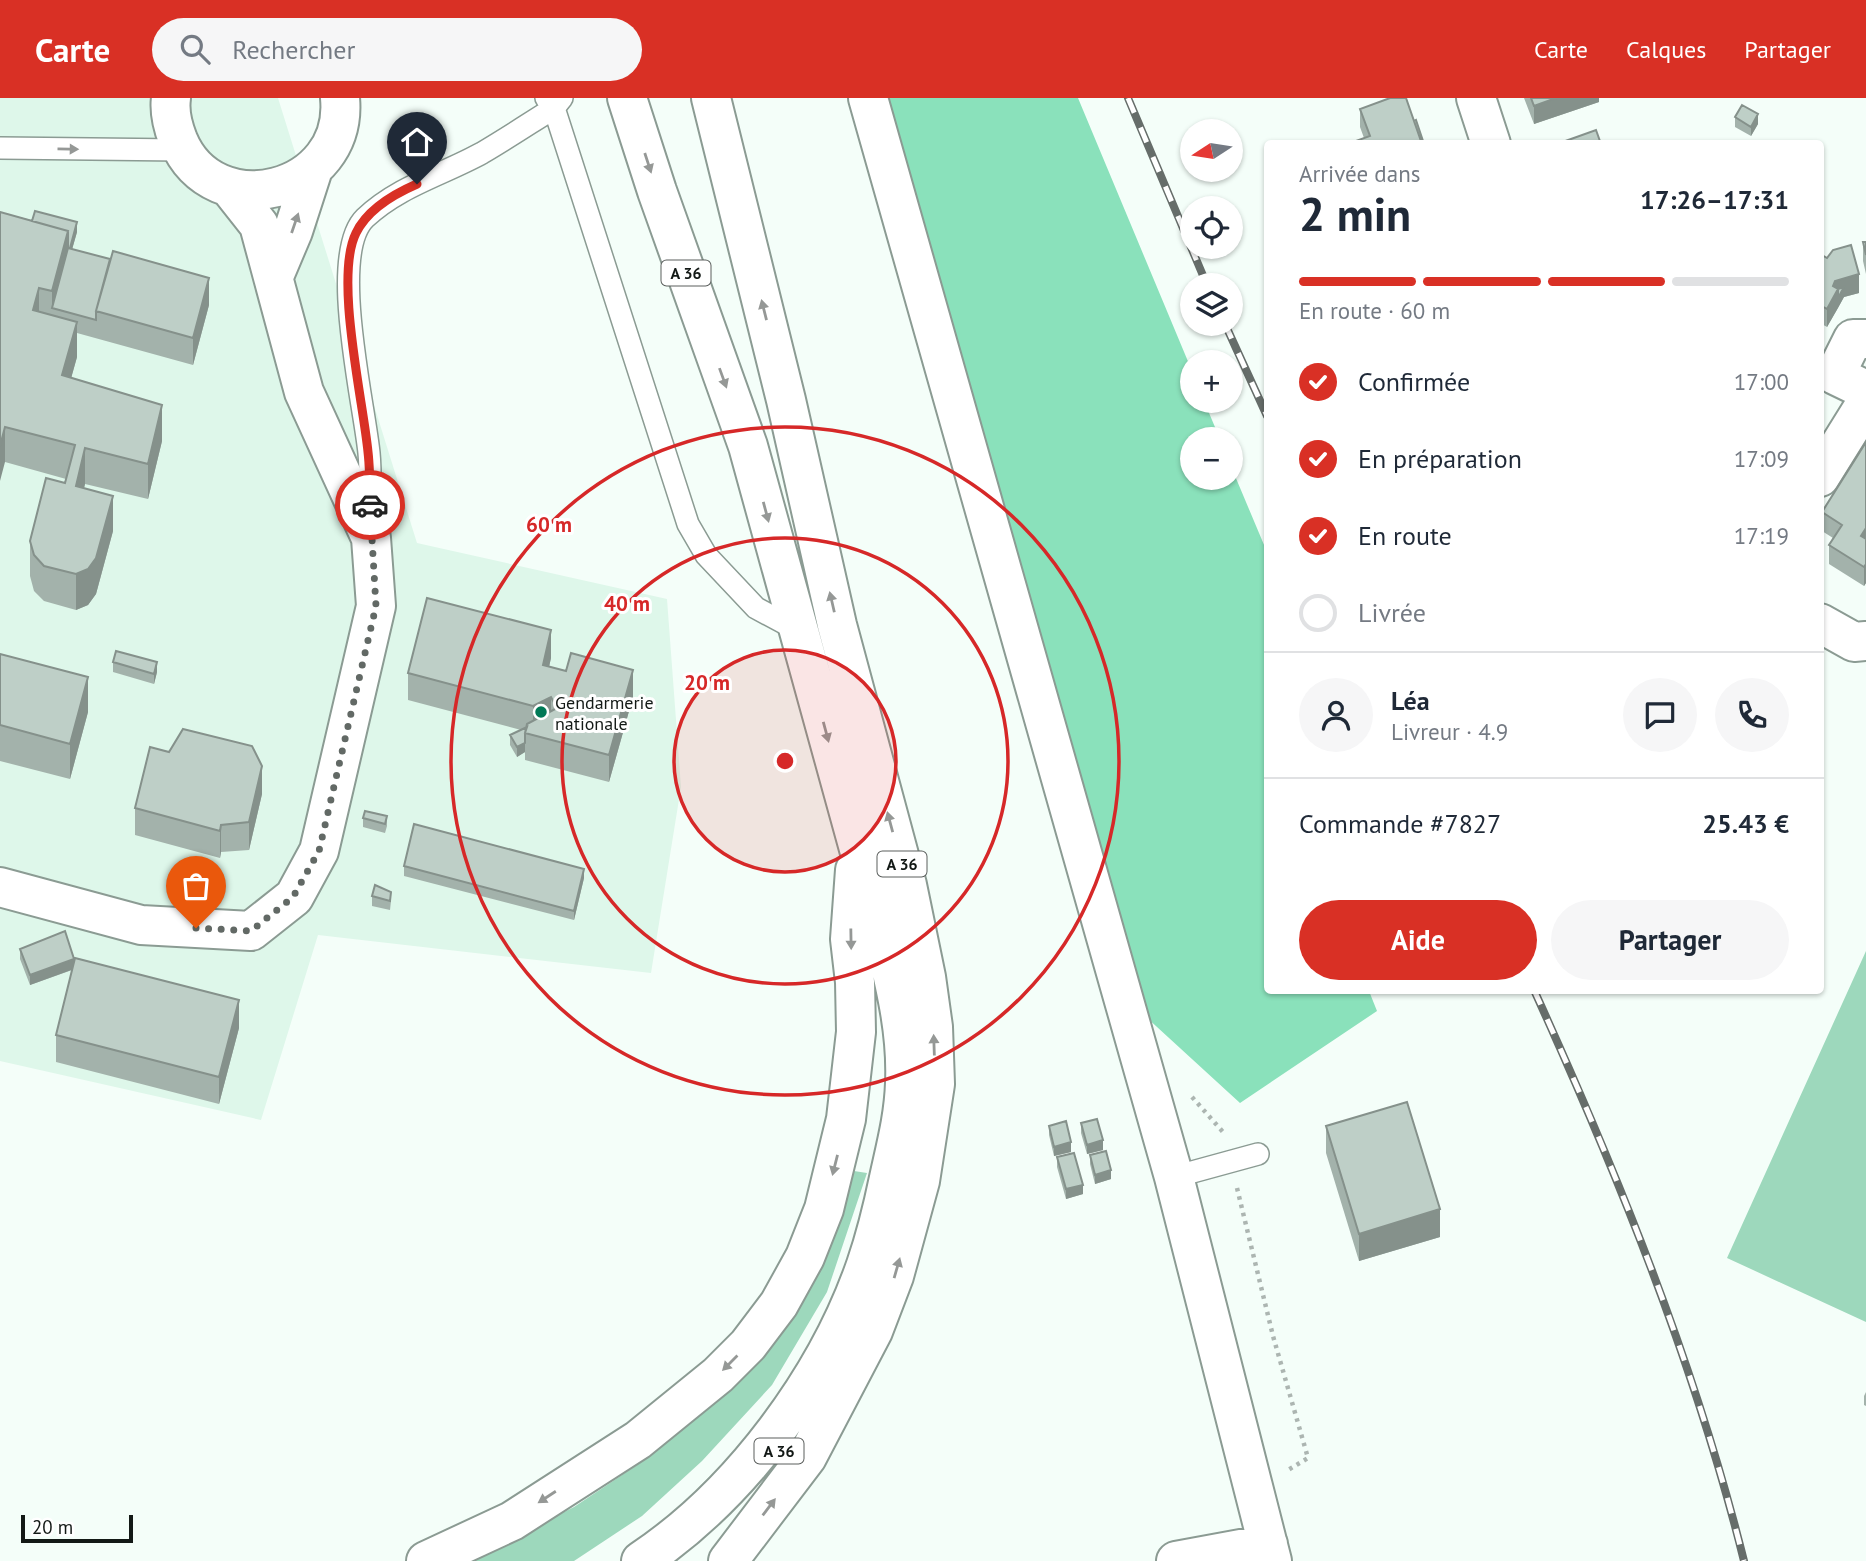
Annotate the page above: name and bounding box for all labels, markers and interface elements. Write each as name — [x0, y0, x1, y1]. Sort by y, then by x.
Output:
search box — [152, 18, 642, 81]
text: Carte — [35, 28, 110, 71]
icon: search — [176, 30, 214, 68]
text: Rechercher — [232, 33, 355, 66]
text: Carte — [1534, 34, 1588, 65]
text: Calques — [1626, 34, 1706, 65]
text: Partager — [1744, 34, 1831, 65]
pin — [387, 112, 447, 184]
north arrow — [1180, 119, 1242, 182]
map controls — [1180, 119, 1243, 490]
icon: home — [398, 123, 436, 161]
one-way arrow — [57, 143, 79, 155]
one-way arrow — [643, 153, 654, 174]
text: Arrivée dans — [1299, 159, 1420, 188]
text: 17:26–17:31 — [1640, 183, 1789, 216]
text: 2 min — [1299, 184, 1411, 244]
button: locate — [1180, 196, 1243, 259]
one-way arrow — [290, 212, 301, 233]
road number: A 36 — [662, 260, 710, 286]
button: layers — [1180, 273, 1243, 336]
text: En route · 60 m — [1299, 296, 1450, 325]
one-way arrow — [758, 299, 769, 321]
button: + — [1180, 350, 1243, 413]
icon: check — [1299, 363, 1337, 401]
text: Confirmée — [1358, 365, 1470, 398]
one-way arrow — [718, 367, 729, 388]
text: 17:00 — [1734, 367, 1789, 396]
button: − — [1180, 427, 1243, 490]
icon: check — [1299, 440, 1337, 478]
text: En préparation — [1358, 442, 1522, 475]
text: 17:09 — [1734, 444, 1789, 473]
courier — [335, 470, 405, 540]
icon: car — [351, 486, 389, 524]
one-way arrow — [761, 501, 772, 523]
text: 60 m — [526, 511, 572, 538]
icon: check — [1299, 517, 1337, 555]
text: En route — [1358, 519, 1452, 552]
text: 17:19 — [1734, 521, 1789, 550]
text: 40 m — [604, 590, 650, 617]
one-way arrow — [826, 591, 837, 613]
text: Livrée — [1358, 596, 1426, 629]
text: 20 m — [684, 669, 730, 696]
button: person — [1299, 678, 1373, 752]
button: chat — [1623, 678, 1697, 752]
button: phone — [1715, 678, 1789, 752]
text: Léa — [1391, 684, 1430, 717]
place label: Gendarmerie nationale — [555, 691, 654, 735]
marker: Gendarmerie nationale — [533, 704, 549, 720]
text: Livreur · 4.9 — [1391, 717, 1508, 746]
one-way arrow — [821, 721, 832, 743]
centre of rings — [773, 749, 797, 773]
text: Commande #7827 — [1299, 807, 1501, 840]
text: 25.43 € — [1702, 807, 1789, 840]
one-way arrow — [885, 811, 895, 832]
road number: A 36 — [878, 852, 926, 876]
pin — [166, 856, 226, 928]
icon: bag — [177, 867, 215, 905]
button: Aide — [1299, 900, 1537, 980]
button: Partager — [1551, 900, 1789, 980]
one-way arrow — [845, 929, 857, 951]
one-way arrow — [928, 1033, 939, 1055]
one-way arrow — [829, 1154, 840, 1176]
one-way arrow — [892, 1257, 902, 1278]
one-way arrow — [723, 1354, 739, 1371]
road number: A 36 — [754, 1438, 804, 1464]
one-way arrow — [538, 1491, 557, 1504]
one-way arrow — [762, 1498, 777, 1516]
scale bar — [21, 1512, 133, 1544]
text: 20 m — [32, 1515, 73, 1539]

